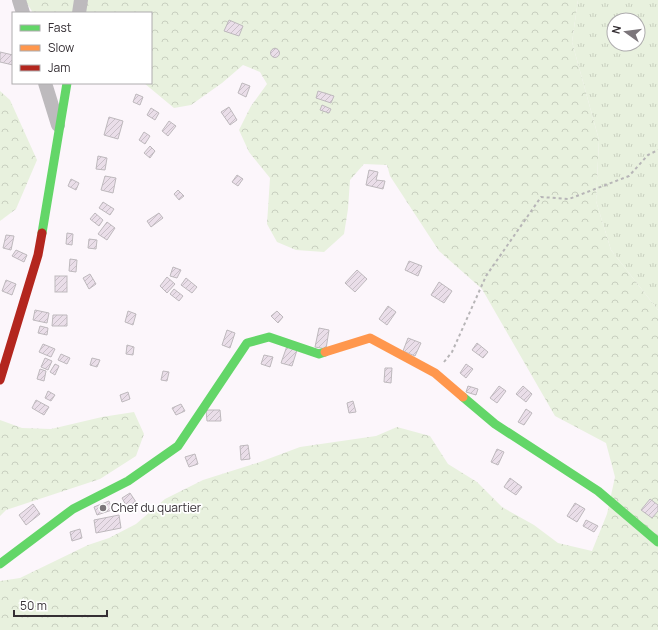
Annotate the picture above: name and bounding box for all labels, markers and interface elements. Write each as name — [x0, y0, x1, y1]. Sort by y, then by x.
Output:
legend — [12, 12, 152, 84]
north arrow — [606, 12, 646, 52]
text: Fast — [48, 19, 72, 36]
text: N — [608, 24, 624, 35]
text: Slow — [48, 39, 74, 56]
text: Jam — [48, 59, 70, 76]
place label: Chef du quartier — [111, 499, 202, 516]
marker: Chef du quartier — [98, 503, 108, 513]
scale bar — [14, 592, 107, 618]
text: 50 m — [20, 597, 47, 614]

